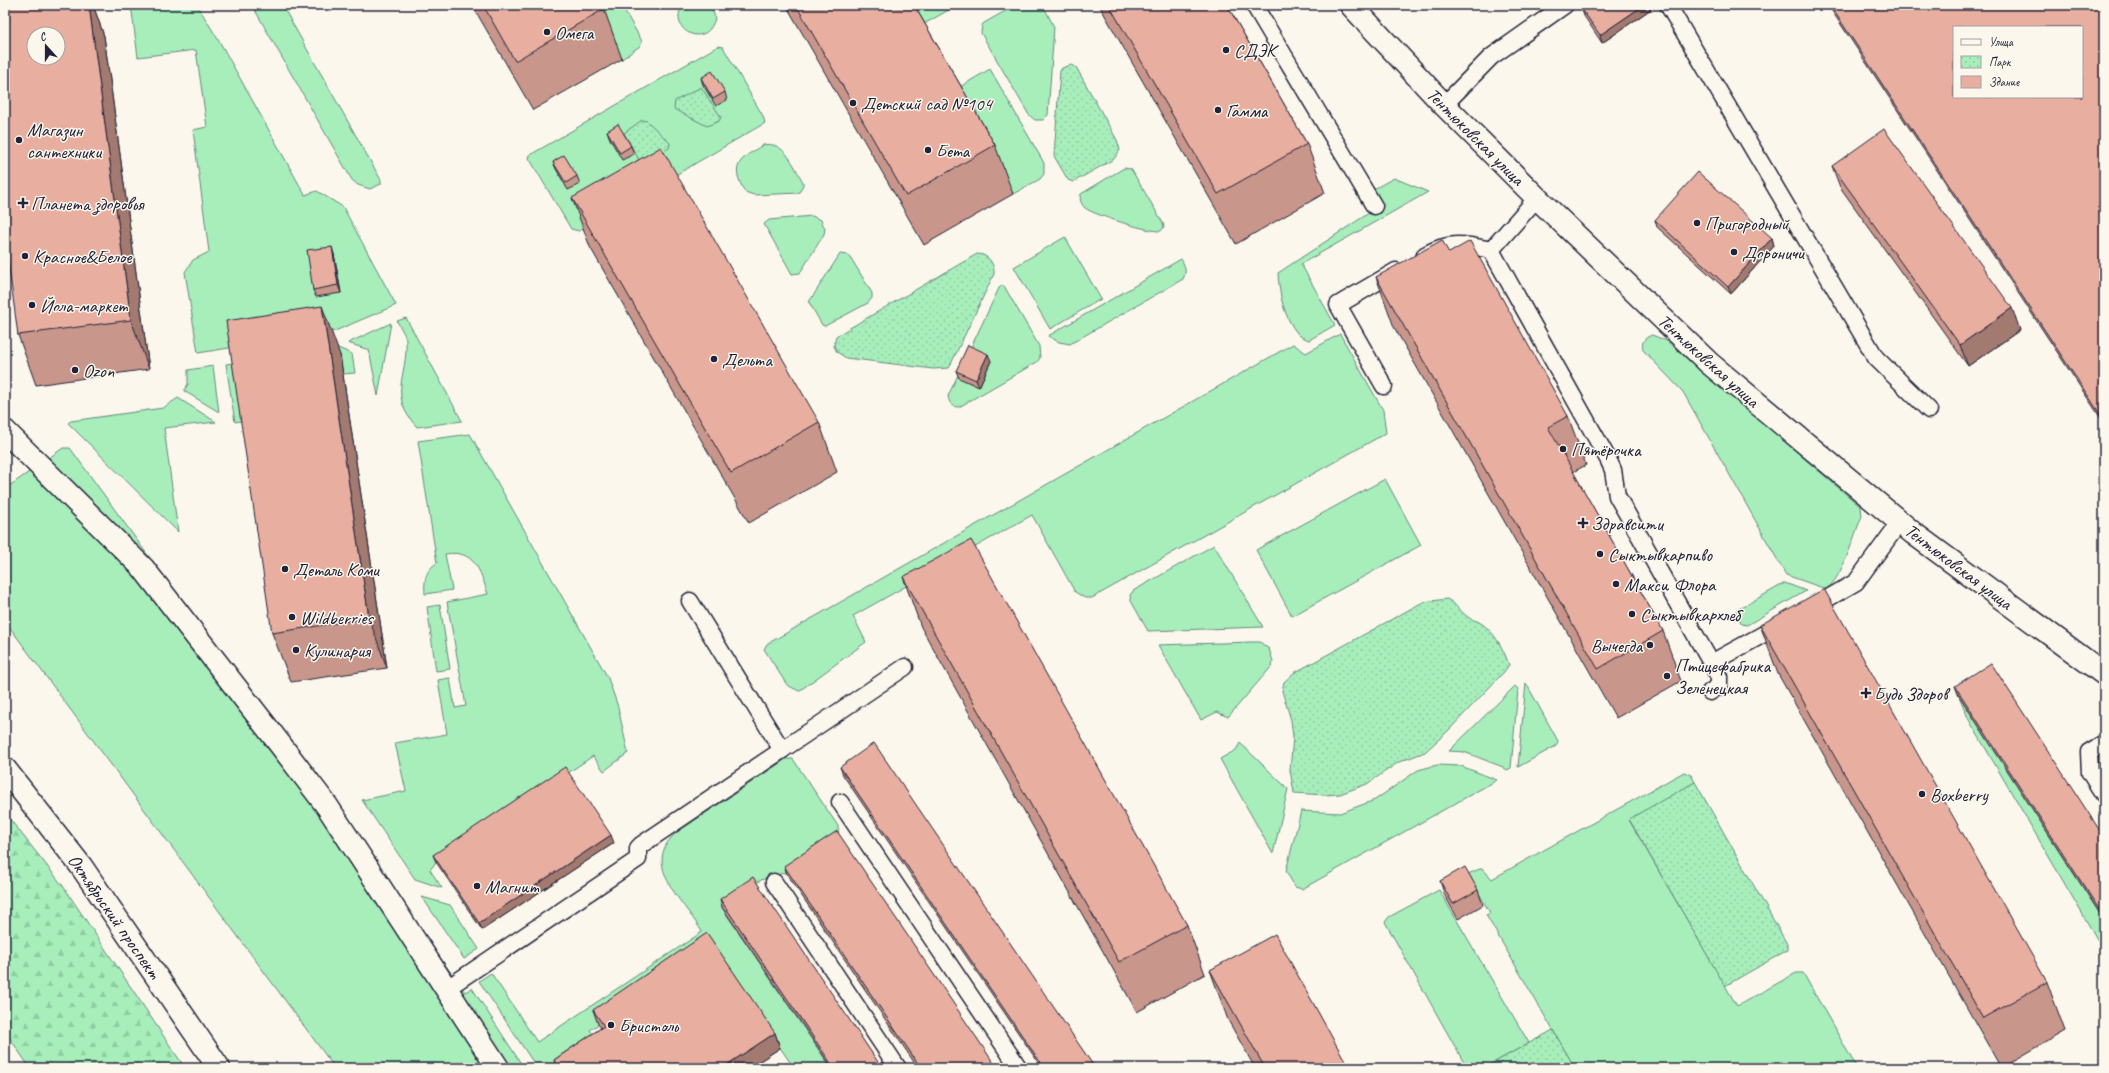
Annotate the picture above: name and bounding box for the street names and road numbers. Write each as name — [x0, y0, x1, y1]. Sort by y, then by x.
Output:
street label: Тентюковская улица — [1421, 83, 1530, 192]
street label: Тентюковская улица — [1652, 309, 1765, 414]
street label: Тентюковская улица — [1900, 518, 2018, 616]
street label: Октябрьский проспект — [62, 849, 167, 985]

